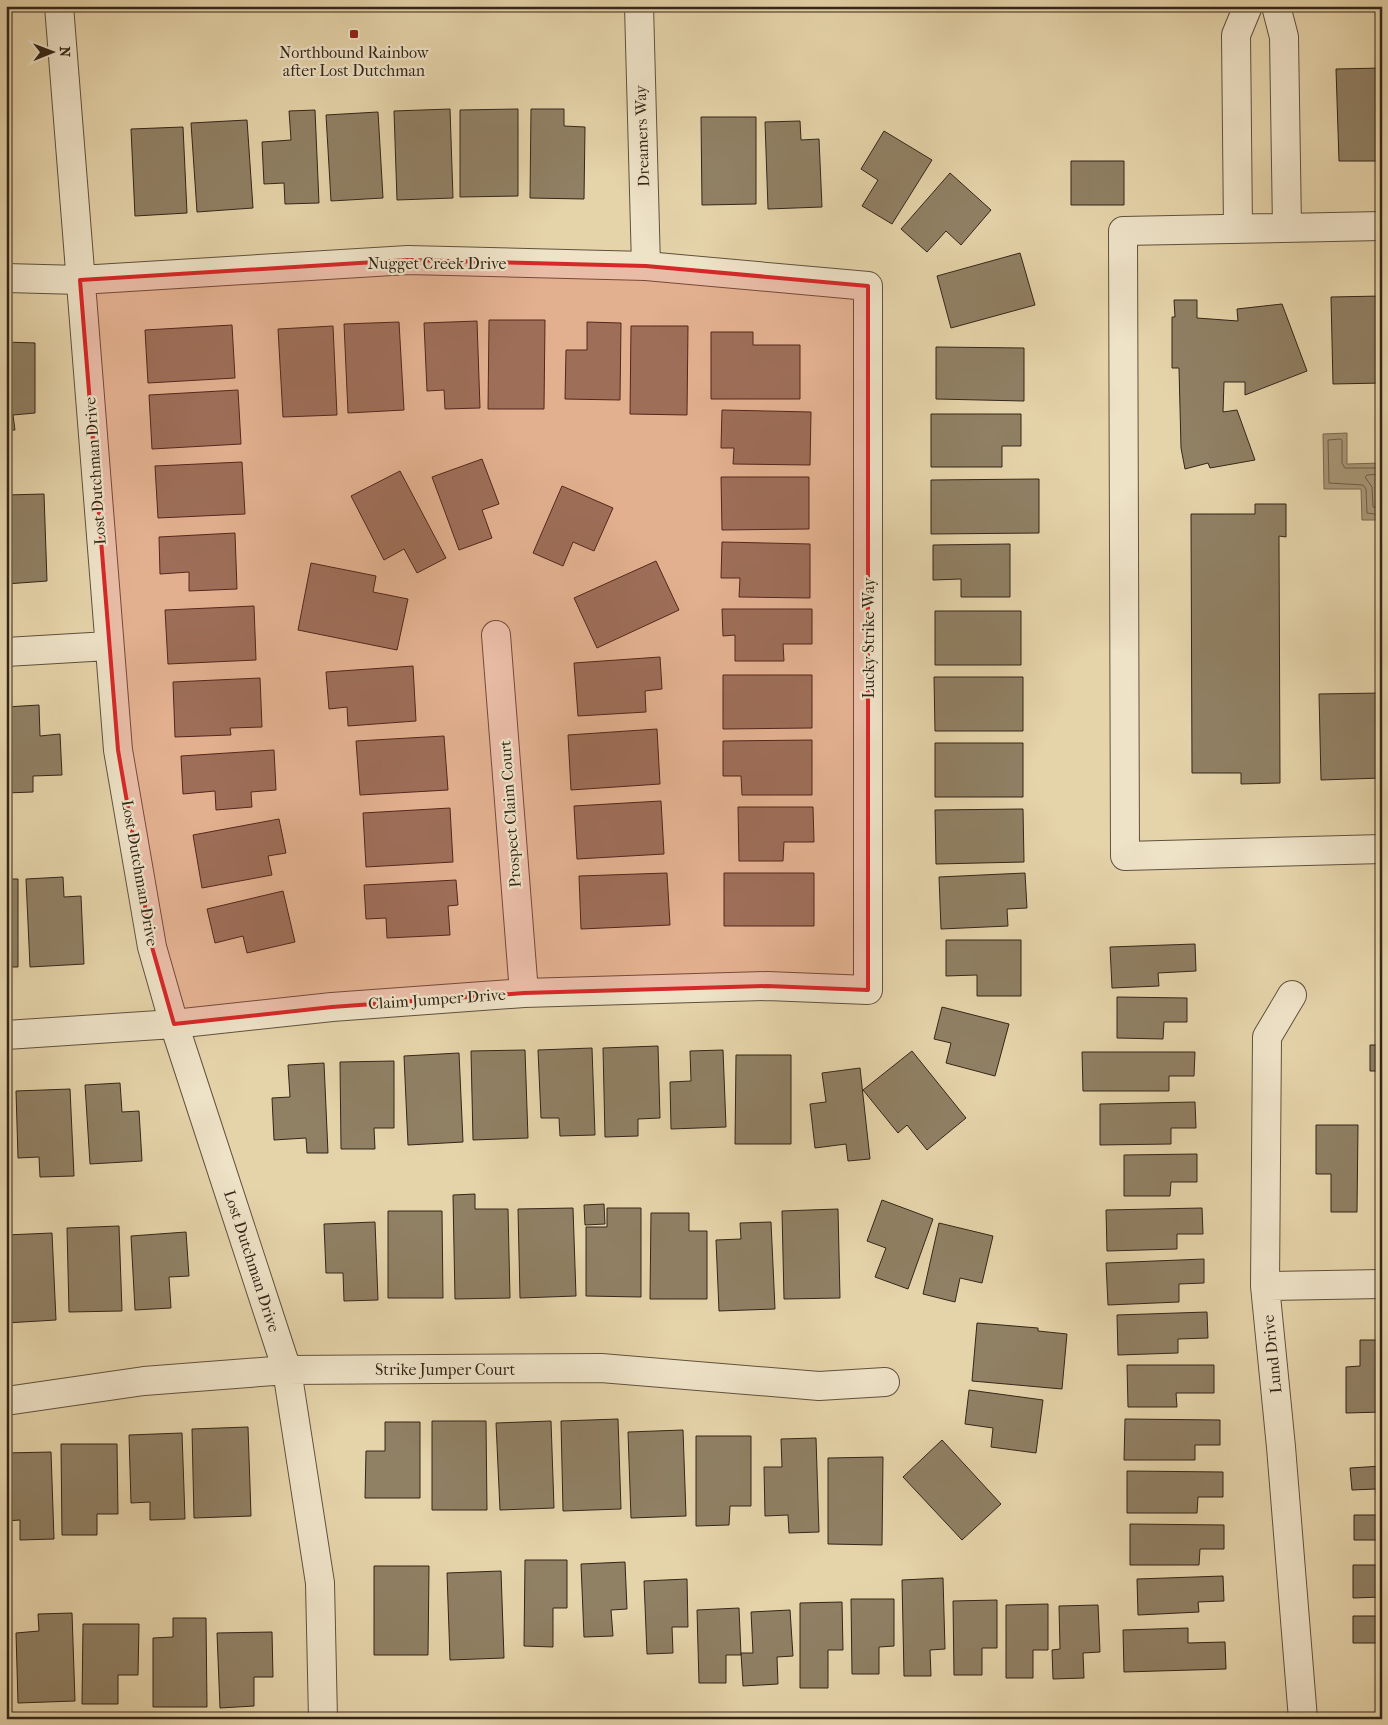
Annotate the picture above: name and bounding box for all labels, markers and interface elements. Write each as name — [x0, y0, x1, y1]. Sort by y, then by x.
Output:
north arrow — [28, 28, 78, 78]
marker: Northbound Rainbow after Lost Dutchman — [348, 28, 360, 40]
place label: Northbound Rainbow after Lost Dutchman — [279, 43, 430, 80]
text: N — [56, 46, 73, 58]
street label: Dreamers Way — [631, 84, 653, 187]
street label: Nugget Creek Drive — [368, 254, 507, 273]
street label: Lost Dutchman Drive — [80, 396, 110, 546]
street label: Lucky Strike Way — [859, 577, 878, 698]
street label: Prospect Claim Court — [495, 739, 525, 888]
street label: Lost Dutchman Drive — [118, 798, 162, 948]
street label: Claim Jumper Drive — [367, 985, 507, 1013]
street label: Lost Dutchman Drive — [220, 1188, 284, 1335]
street label: Lund Drive — [1258, 1314, 1286, 1394]
street label: Strike Jumper Court — [375, 1360, 515, 1379]

